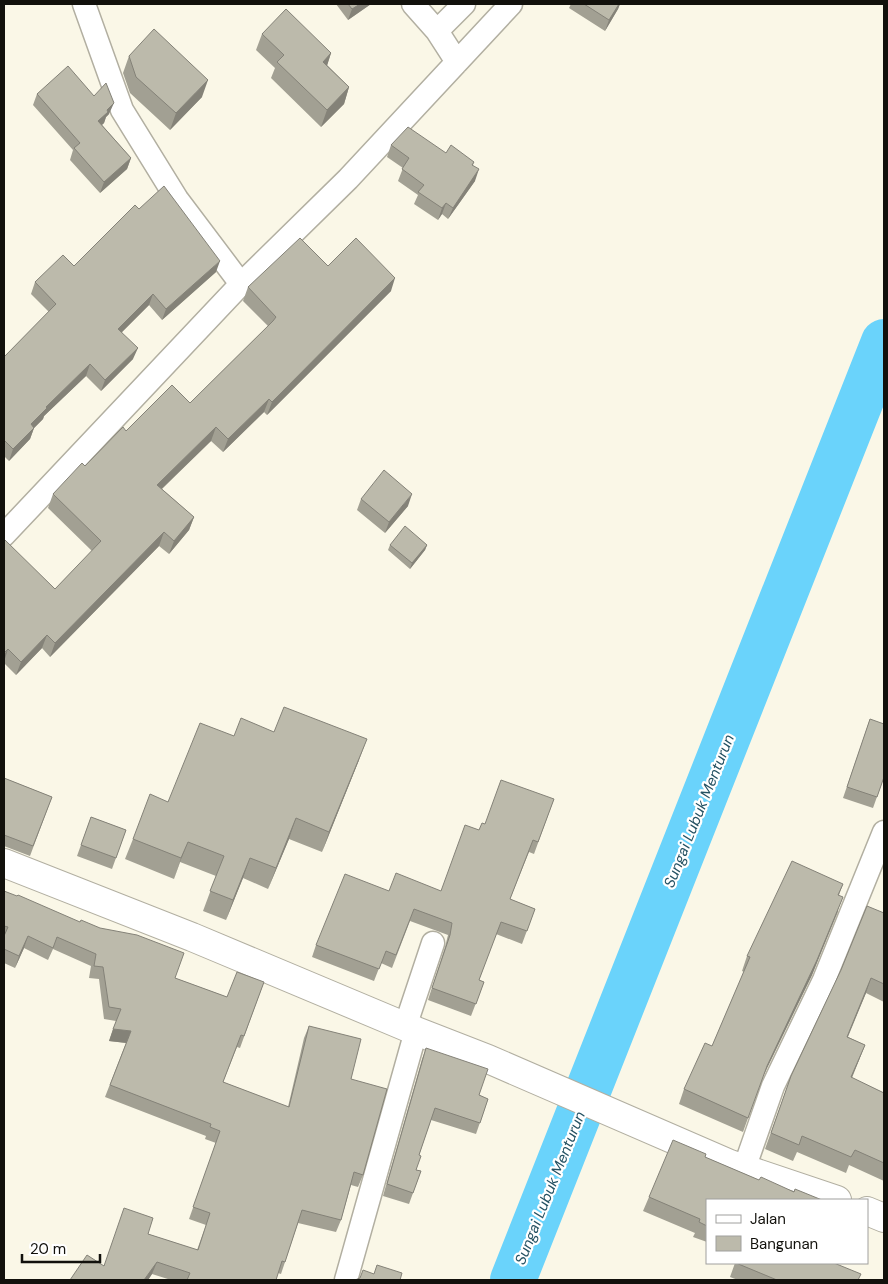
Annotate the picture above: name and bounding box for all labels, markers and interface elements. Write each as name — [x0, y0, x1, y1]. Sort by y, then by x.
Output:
water label: Sungai Lubuk Menturun — [659, 731, 739, 891]
water label: Sungai Lubuk Menturun — [510, 1108, 590, 1268]
legend — [706, 1199, 868, 1264]
text: Jalan — [750, 1209, 786, 1229]
scale bar — [22, 1232, 100, 1264]
text: Bangunan — [750, 1234, 818, 1254]
text: 20 m — [30, 1239, 66, 1259]

